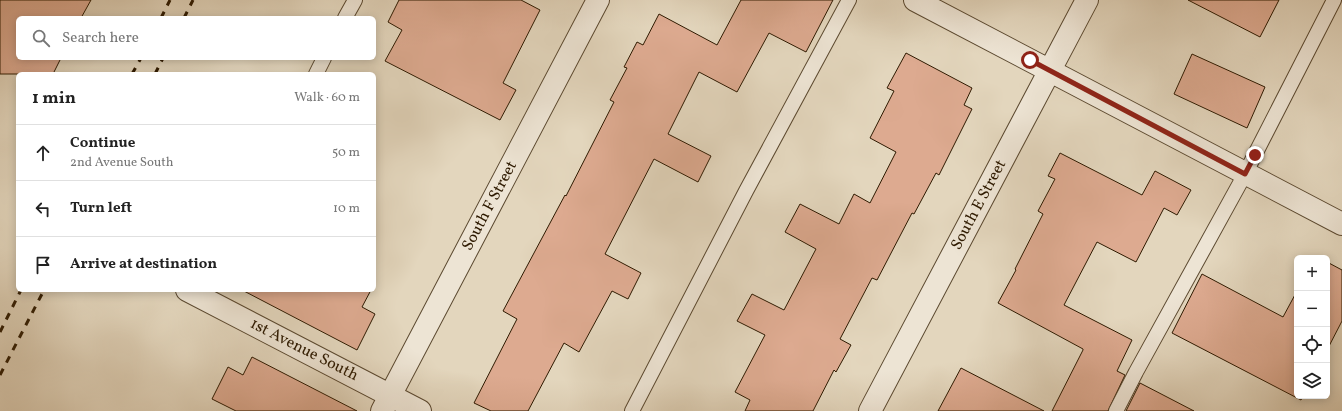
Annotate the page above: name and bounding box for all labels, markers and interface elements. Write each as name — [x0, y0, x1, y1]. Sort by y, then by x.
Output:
search box — [16, 16, 376, 60]
icon: search — [30, 27, 52, 49]
text: Search here — [62, 28, 139, 49]
route start — [1021, 51, 1039, 69]
text: 1 min — [32, 87, 76, 110]
text: Walk · 60 m — [294, 89, 360, 107]
text: Continue — [70, 133, 135, 154]
icon: ahead — [32, 142, 54, 164]
text: 50 m — [332, 144, 360, 162]
route end — [1246, 146, 1264, 164]
text: 2nd Avenue South — [70, 154, 174, 172]
street label: South E Street — [946, 156, 1012, 254]
street label: South F Street — [457, 157, 523, 255]
icon: left — [32, 198, 54, 220]
text: Turn left — [70, 198, 132, 219]
text: 10 m — [333, 200, 360, 218]
icon: arrive — [32, 254, 54, 276]
text: Arrive at destination — [70, 254, 217, 275]
map controls — [1294, 255, 1330, 399]
button: + — [1294, 255, 1330, 291]
button: − — [1294, 291, 1330, 327]
street label: 1st Avenue South — [246, 313, 362, 387]
button: locate — [1294, 327, 1330, 363]
button: layers — [1294, 363, 1330, 399]

